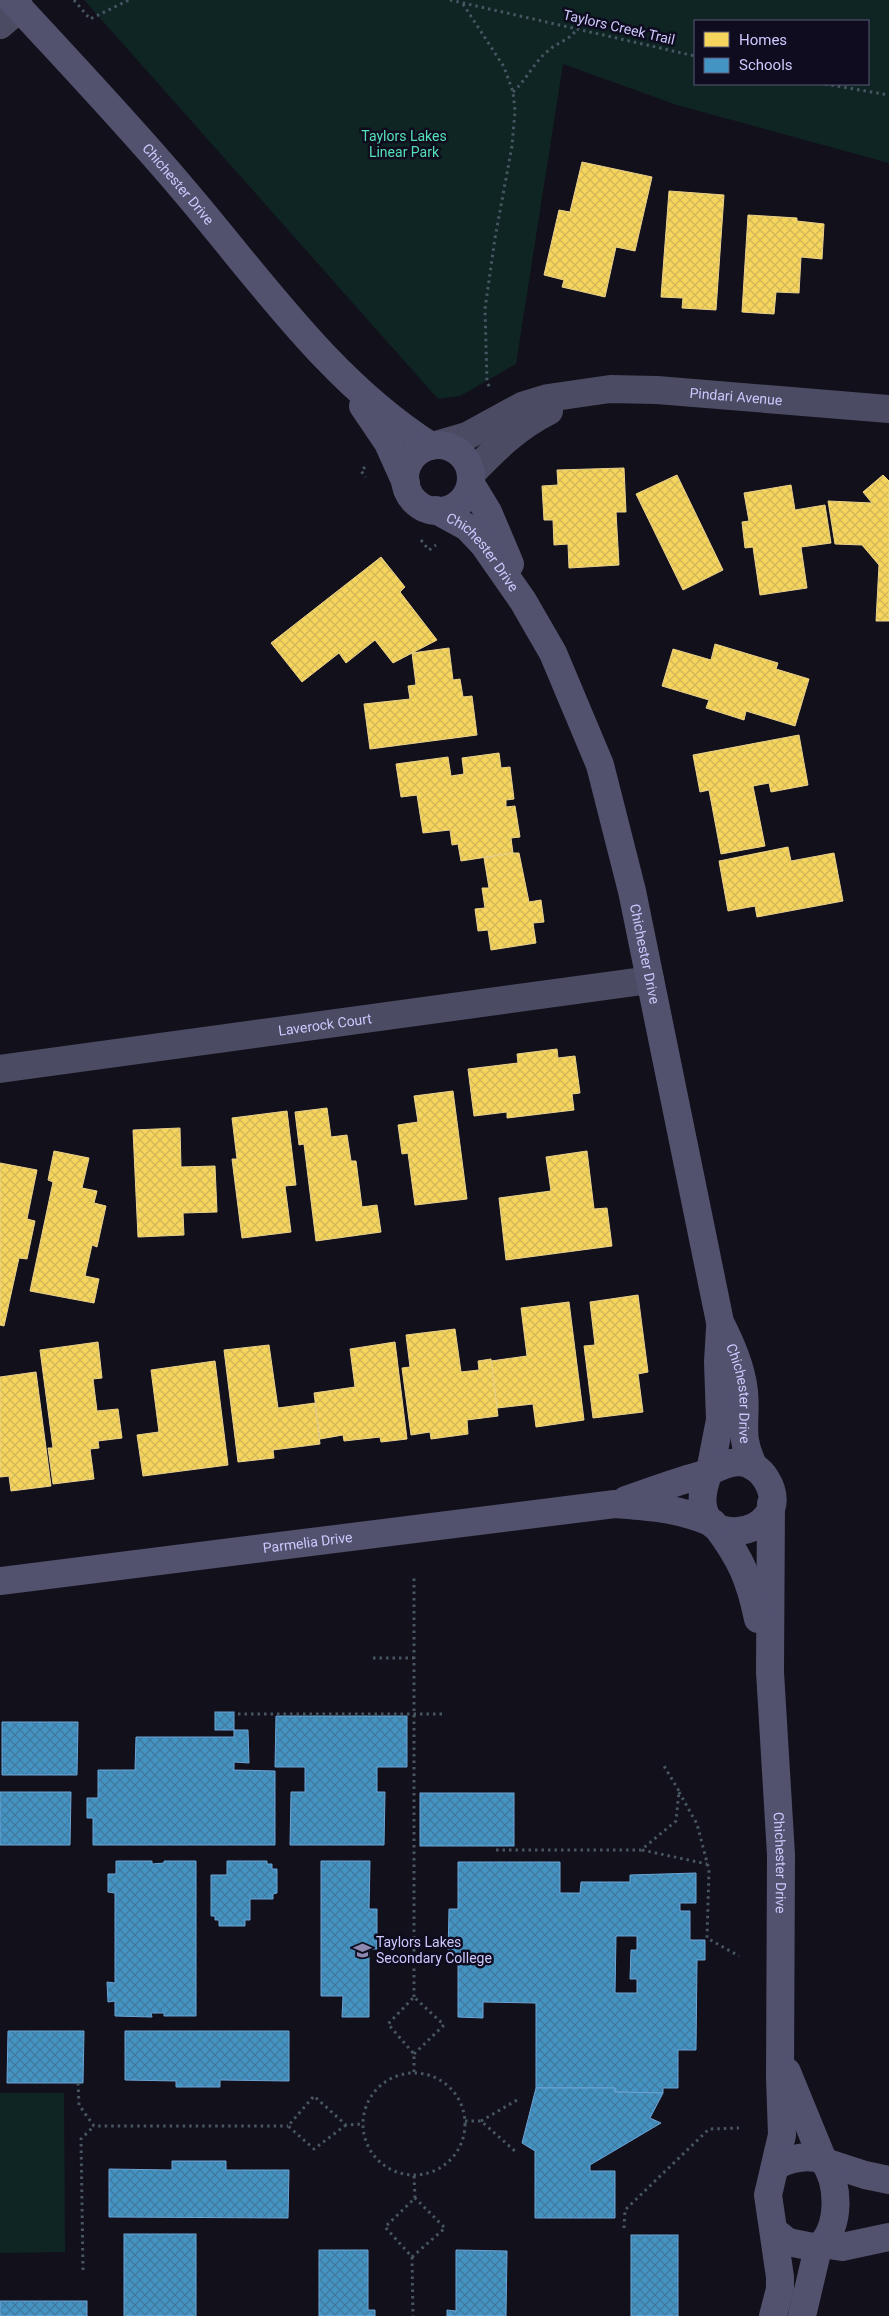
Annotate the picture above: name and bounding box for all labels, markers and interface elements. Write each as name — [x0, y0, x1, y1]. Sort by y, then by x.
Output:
street label: Taylors Creek Trail — [562, 6, 676, 48]
legend — [694, 20, 869, 85]
text: Homes — [739, 31, 787, 49]
text: Schools — [739, 56, 793, 74]
park label: Taylors Lakes Linear Park — [361, 128, 447, 160]
street label: Chichester Drive — [139, 140, 217, 228]
street label: Pindari Avenue — [689, 385, 783, 408]
street label: Chichester Drive — [444, 509, 522, 594]
street label: Chichester Drive — [627, 902, 663, 1005]
street label: Laverock Court — [277, 1010, 373, 1039]
street label: Chichester Drive — [723, 1341, 753, 1445]
street label: Parmelia Drive — [262, 1529, 353, 1556]
street label: Chichester Drive — [770, 1811, 789, 1914]
place label: Taylors Lakes Secondary College — [376, 1934, 492, 1966]
school or university icon: Taylors Lakes Secondary College — [352, 1940, 372, 1960]

